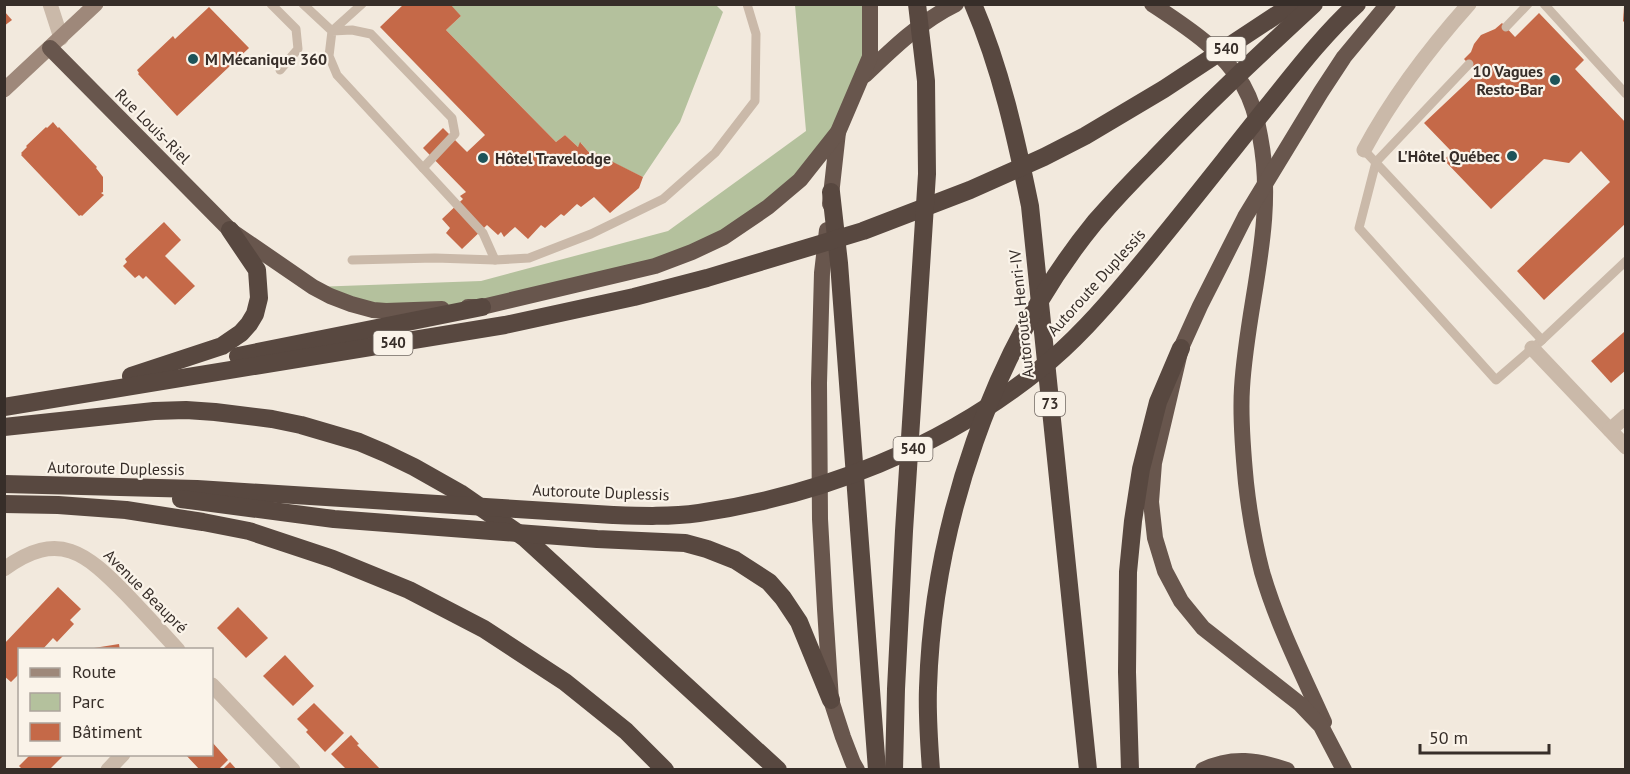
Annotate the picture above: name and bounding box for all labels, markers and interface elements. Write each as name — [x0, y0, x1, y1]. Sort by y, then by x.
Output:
road number: 540 — [1206, 37, 1246, 61]
place label: M Mécanique 360 — [205, 49, 327, 69]
marker: M Mécanique 360 — [186, 52, 200, 66]
place label: 10 Vagues Resto-Bar — [1473, 61, 1543, 99]
marker: 10 Vagues Resto-Bar — [1548, 73, 1562, 87]
street label: Rue Louis-Riel — [111, 84, 195, 168]
place label: L'Hôtel Québec — [1398, 146, 1500, 166]
place label: Hôtel Travelodge — [495, 148, 611, 168]
marker: L'Hôtel Québec — [1505, 149, 1519, 163]
marker: Hôtel Travelodge — [476, 151, 490, 165]
street label: Autoroute Duplessis — [1043, 224, 1149, 340]
street label: Autoroute Henri-IV — [1004, 248, 1038, 379]
road number: 540 — [374, 331, 412, 355]
road number: 73 — [1035, 392, 1065, 416]
road number: 540 — [894, 437, 932, 461]
street label: Autoroute Duplessis — [47, 457, 185, 479]
street label: Autoroute Duplessis — [532, 480, 670, 504]
street label: Avenue Beaupré — [100, 545, 192, 637]
legend — [18, 648, 213, 756]
text: Route — [72, 660, 116, 683]
text: Parc — [72, 690, 105, 713]
scale bar — [1420, 717, 1549, 755]
text: Bâtiment — [72, 720, 142, 743]
text: 50 m — [1429, 726, 1468, 749]

